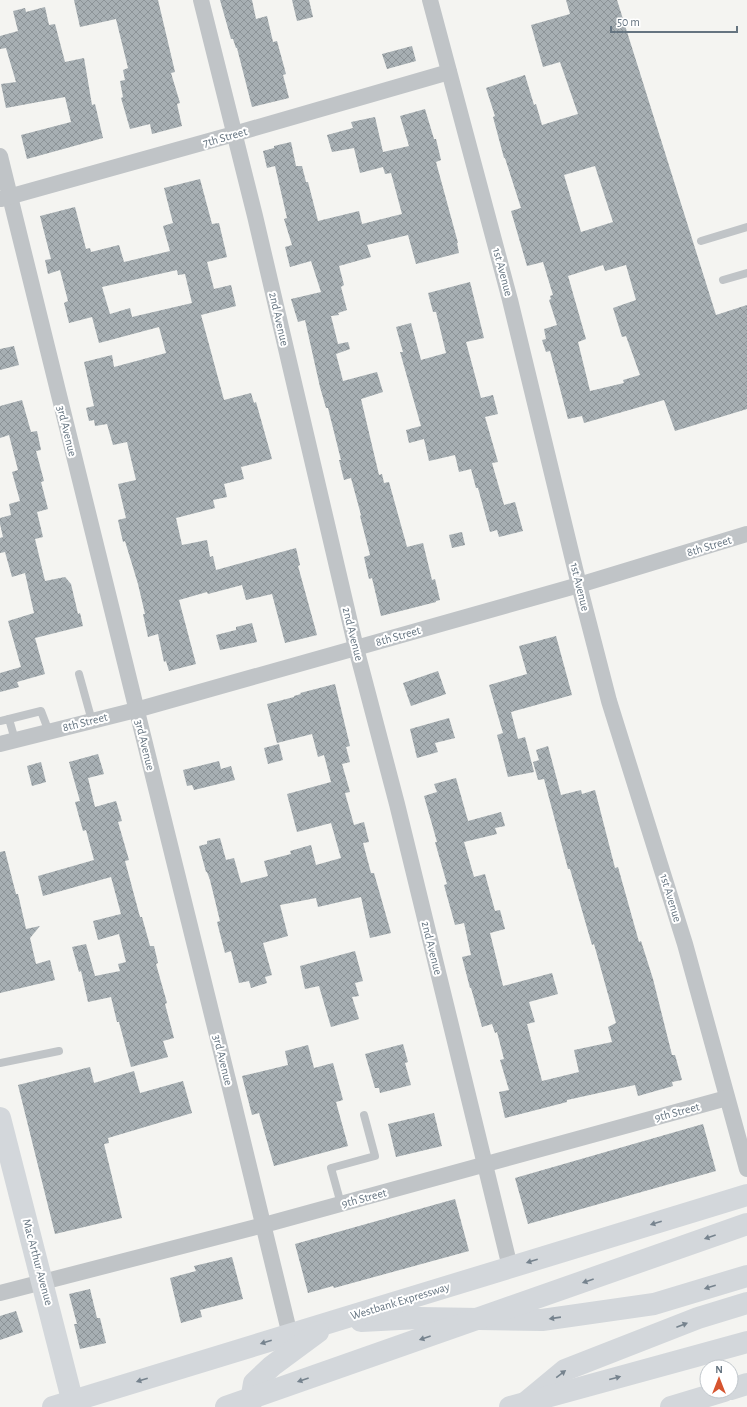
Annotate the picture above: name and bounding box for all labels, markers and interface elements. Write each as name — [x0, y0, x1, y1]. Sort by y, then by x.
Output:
scale bar — [611, 8, 737, 34]
text: 50 m — [617, 16, 640, 28]
street label: 7th Street — [202, 125, 249, 149]
street label: 1st Avenue — [491, 247, 515, 297]
street label: 2nd Avenue — [267, 291, 291, 347]
street label: 3rd Avenue — [55, 404, 79, 458]
street label: 8th Street — [685, 533, 733, 558]
street label: 1st Avenue — [568, 562, 592, 612]
street label: 2nd Avenue — [341, 606, 365, 662]
street label: 8th Street — [374, 624, 422, 648]
street label: 8th Street — [61, 711, 109, 733]
street label: 3rd Avenue — [133, 718, 157, 772]
street label: 1st Avenue — [658, 873, 684, 923]
street label: 2nd Avenue — [420, 920, 444, 976]
street label: 3rd Avenue — [211, 1033, 235, 1087]
street label: 9th Street — [653, 1100, 701, 1124]
street label: 9th Street — [340, 1186, 388, 1210]
street label: Mac Arthur Avenue — [21, 1217, 55, 1307]
one-way arrow — [650, 1220, 662, 1226]
one-way arrow — [704, 1235, 716, 1241]
one-way arrow — [526, 1258, 538, 1264]
one-way arrow — [581, 1278, 593, 1284]
street label: Westbank Expressway — [349, 1280, 451, 1323]
one-way arrow — [703, 1284, 715, 1290]
one-way arrow — [549, 1315, 561, 1321]
one-way arrow — [676, 1321, 688, 1327]
one-way arrow — [419, 1335, 431, 1341]
one-way arrow — [260, 1339, 272, 1345]
north arrow — [699, 1359, 739, 1399]
text: N — [715, 1364, 723, 1375]
one-way arrow — [556, 1370, 567, 1378]
one-way arrow — [609, 1375, 621, 1381]
one-way arrow — [136, 1377, 148, 1383]
one-way arrow — [296, 1378, 308, 1384]

